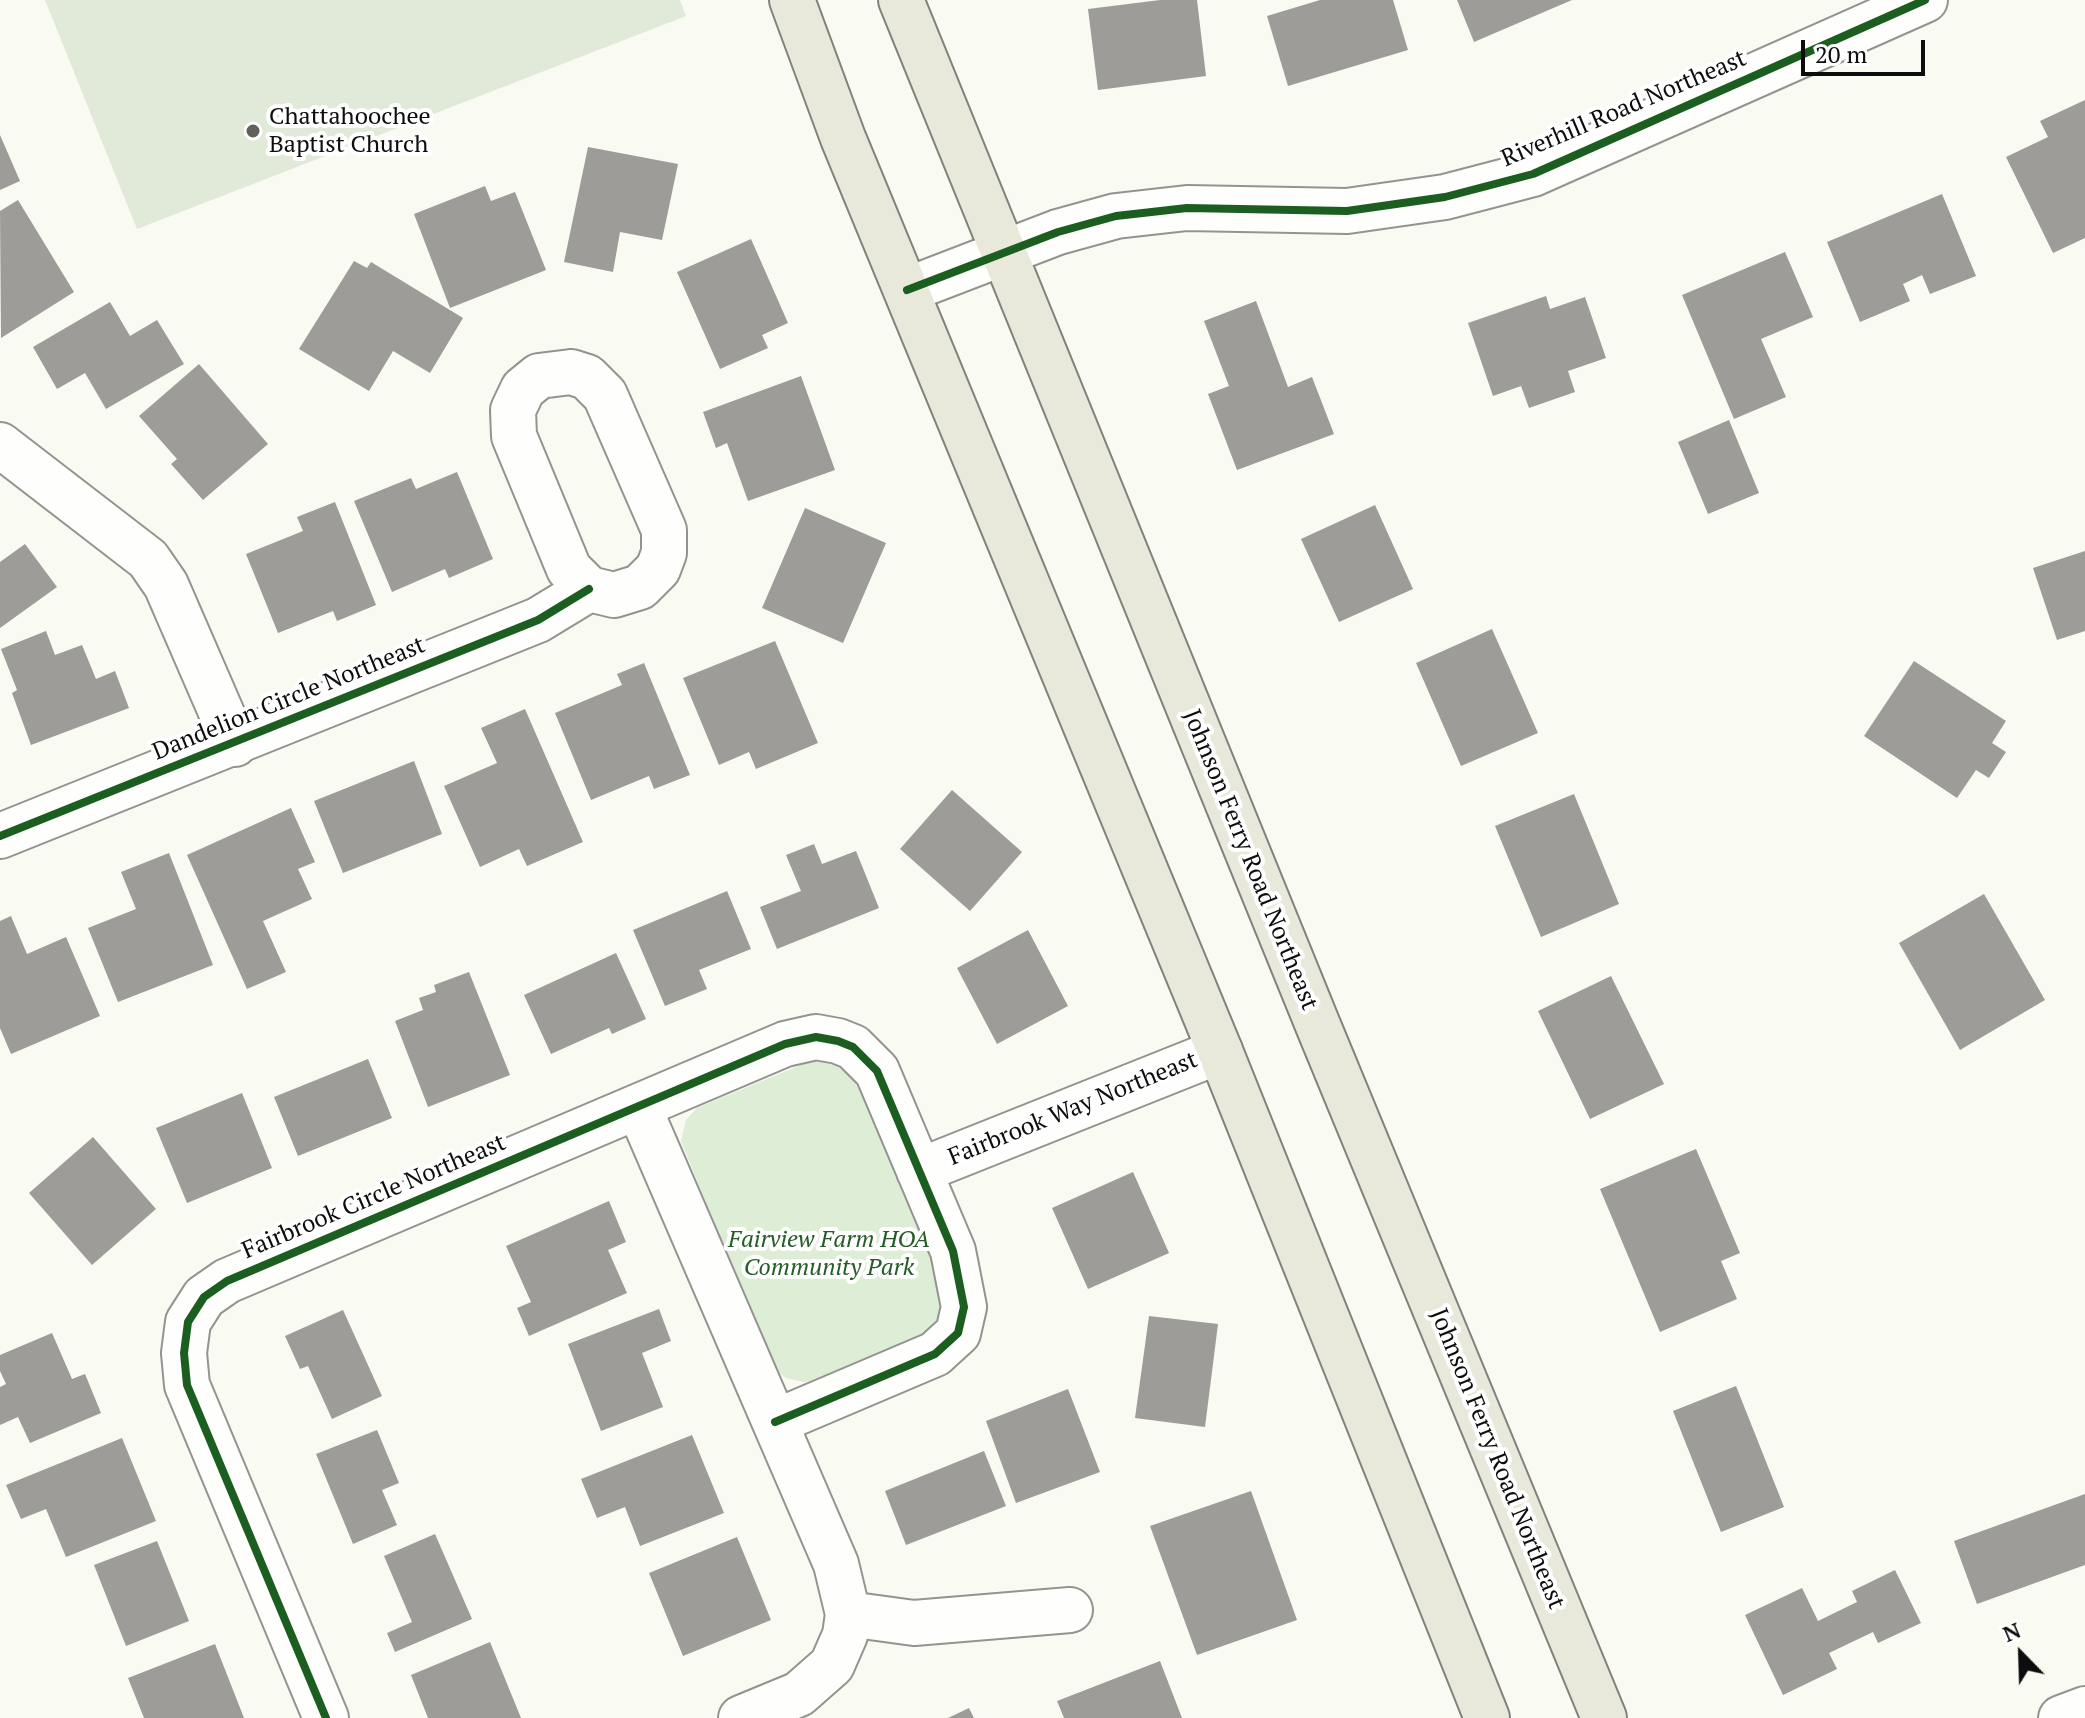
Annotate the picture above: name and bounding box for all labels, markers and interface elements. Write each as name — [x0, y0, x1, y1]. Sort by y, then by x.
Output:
scale bar — [1805, 24, 1929, 74]
text: 20 m — [1815, 38, 1867, 70]
street label: Riverhill Road Northeast — [1497, 44, 1751, 174]
place label: Chattahoochee Baptist Church — [269, 103, 431, 159]
marker: Chattahoochee Baptist Church — [244, 122, 262, 140]
street label: Dandelion Circle Northeast — [149, 631, 429, 767]
street label: Johnson Ferry Road Northeast — [1176, 706, 1324, 1014]
street label: Fairbrook Way Northeast — [944, 1046, 1202, 1172]
street label: Fairbrook Circle Northeast — [238, 1128, 510, 1266]
park label: Fairview Farm HOA Community Park — [728, 1226, 930, 1282]
street label: Johnson Ferry Road Northeast — [1423, 1305, 1571, 1613]
north arrow — [1981, 1614, 2061, 1694]
text: N — [1998, 1615, 2025, 1648]

